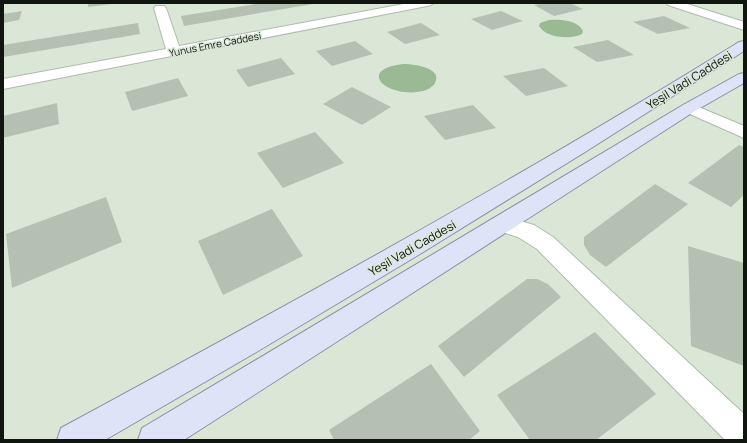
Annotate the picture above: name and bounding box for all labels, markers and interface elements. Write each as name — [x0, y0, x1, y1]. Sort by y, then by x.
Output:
street label: Yunus Emre Caddesi — [168, 28, 262, 60]
street label: Yeşil Vadi Caddesi — [643, 47, 735, 113]
street label: Yeşil Vadi Caddesi — [365, 216, 459, 280]

